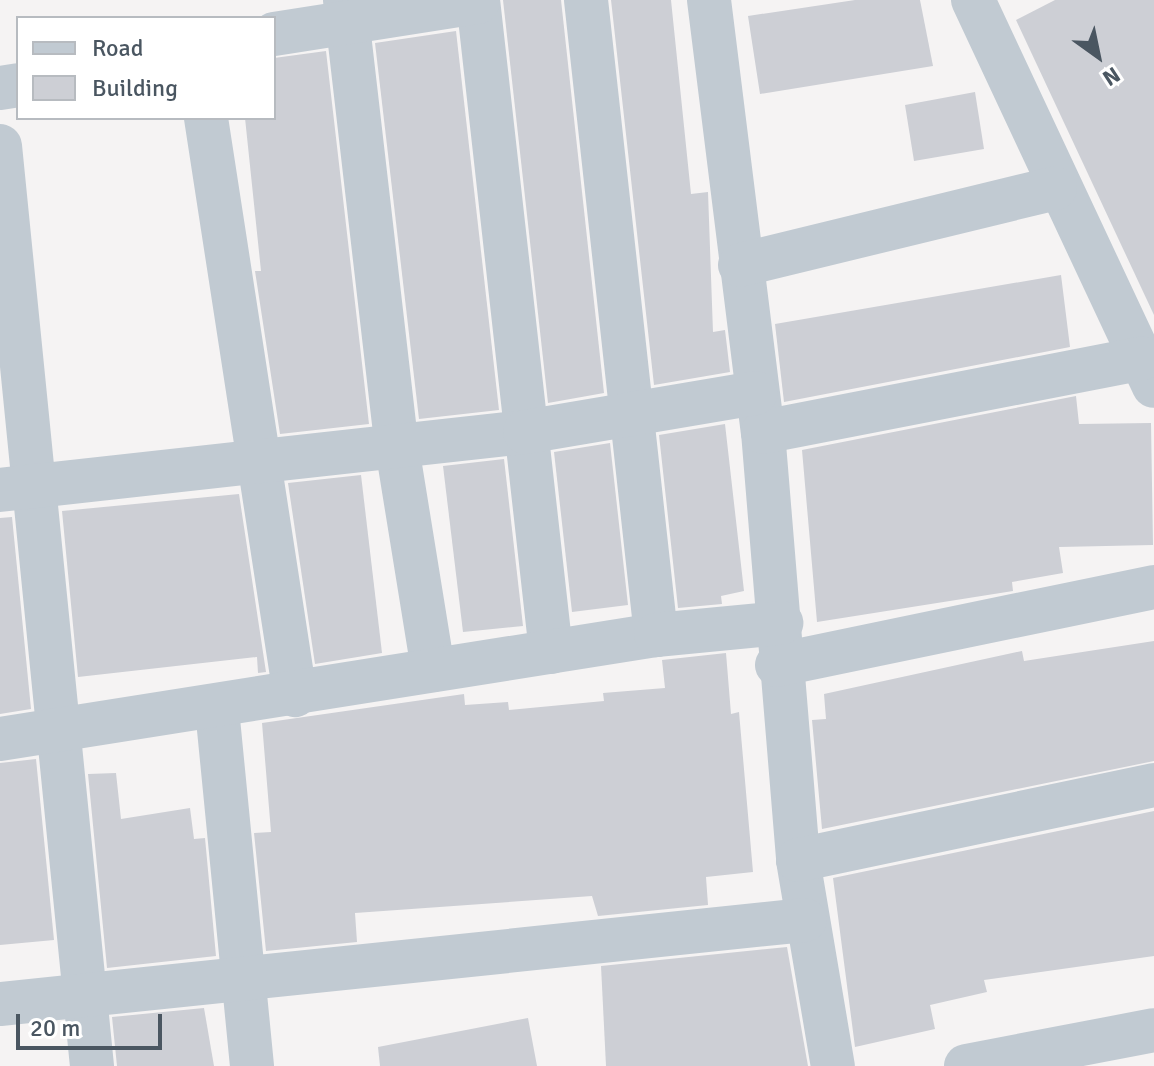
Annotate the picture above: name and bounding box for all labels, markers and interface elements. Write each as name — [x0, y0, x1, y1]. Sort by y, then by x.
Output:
legend — [16, 16, 276, 120]
north arrow — [1058, 16, 1138, 96]
text: Road — [92, 33, 143, 63]
text: N — [1098, 61, 1125, 92]
text: Building — [92, 73, 178, 103]
scale bar — [20, 998, 166, 1048]
text: 20 m — [30, 1013, 80, 1043]

